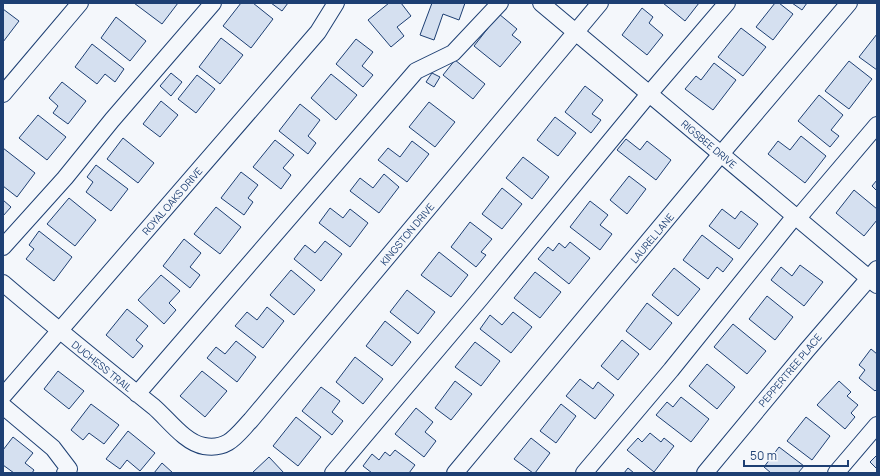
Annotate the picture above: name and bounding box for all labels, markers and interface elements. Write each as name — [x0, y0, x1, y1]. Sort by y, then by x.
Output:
street label: RIGSBEE DRIVE — [678, 117, 740, 172]
street label: ROYAL OAKS DRIVE — [139, 164, 205, 238]
street label: KINGSTON DRIVE — [377, 200, 437, 268]
street label: LAUREL LANE — [627, 210, 677, 266]
street label: PEPPERTREE PLACE — [755, 330, 825, 410]
street label: DUCHESS TRAIL — [69, 337, 135, 395]
scale bar — [744, 442, 848, 468]
text: 50 m — [750, 447, 777, 464]

